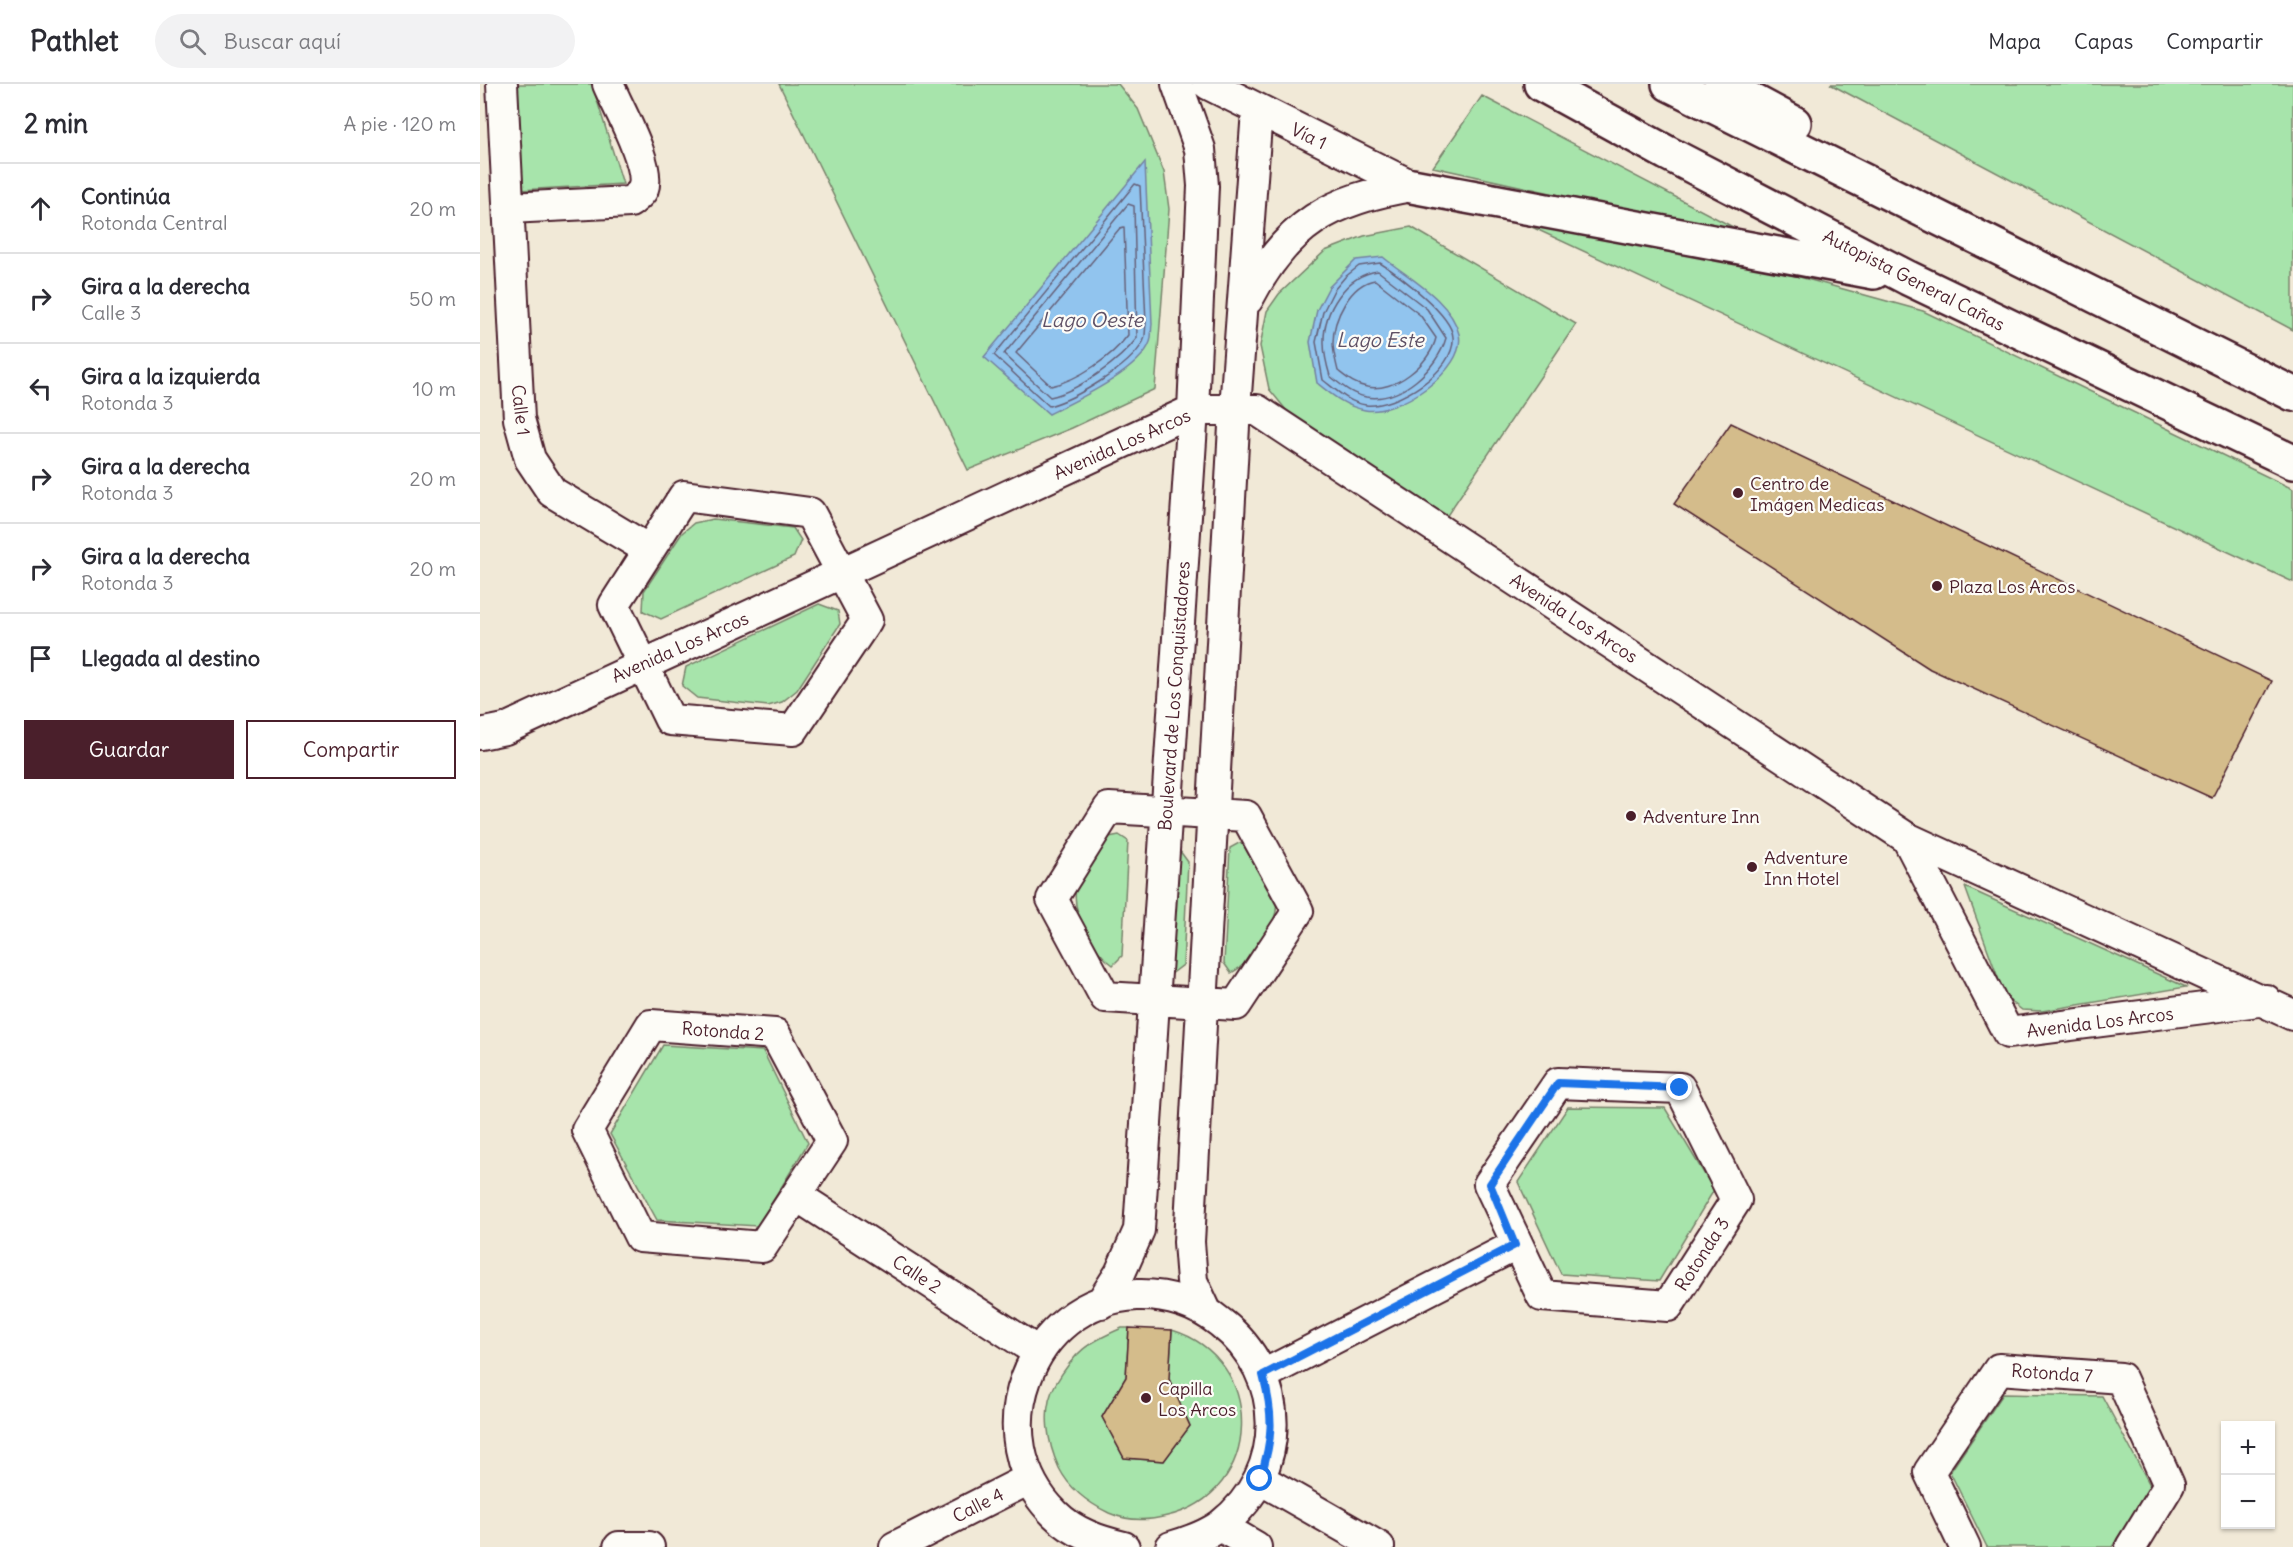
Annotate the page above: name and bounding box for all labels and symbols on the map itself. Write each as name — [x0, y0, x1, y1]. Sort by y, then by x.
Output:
street label: Vía 1 — [1287, 118, 1331, 154]
street label: Autopista General Cañas — [1819, 224, 2009, 336]
water label: Lago Oeste — [1041, 307, 1144, 332]
water label: Lago Este — [1336, 327, 1425, 352]
street label: Calle 1 — [506, 383, 536, 437]
street label: Avenida Los Arcos — [1050, 403, 1194, 485]
place label: Centro de Imágen Medicas — [1750, 472, 1884, 516]
marker: Centro de Imágen Medicas — [1731, 486, 1745, 500]
street label: Boulevard de Los Conquistadores — [1153, 560, 1195, 832]
street label: Avenida Los Arcos — [1506, 568, 1642, 668]
place label: Plaza Los Arcos — [1949, 575, 2075, 598]
marker: Plaza Los Arcos — [1930, 579, 1944, 593]
street label: Avenida Los Arcos — [608, 606, 752, 688]
place label: Adventure Inn — [1643, 805, 1760, 828]
marker: Adventure Inn — [1624, 809, 1638, 823]
place label: Adventure Inn Hotel — [1764, 846, 1848, 890]
marker: Adventure Inn Hotel — [1745, 860, 1759, 874]
street label: Avenida Los Arcos — [2025, 1002, 2175, 1042]
street label: Rotonda 2 — [681, 1017, 765, 1045]
route end — [1666, 1074, 1692, 1100]
street label: Rotonda 3 — [1670, 1213, 1734, 1295]
street label: Calle 2 — [888, 1250, 946, 1298]
street label: Rotonda 7 — [2010, 1359, 2094, 1387]
place label: Capilla Los Arcos — [1158, 1377, 1236, 1421]
marker: Capilla Los Arcos — [1139, 1391, 1153, 1405]
route start — [1246, 1465, 1272, 1491]
street label: Calle 4 — [949, 1482, 1007, 1528]

